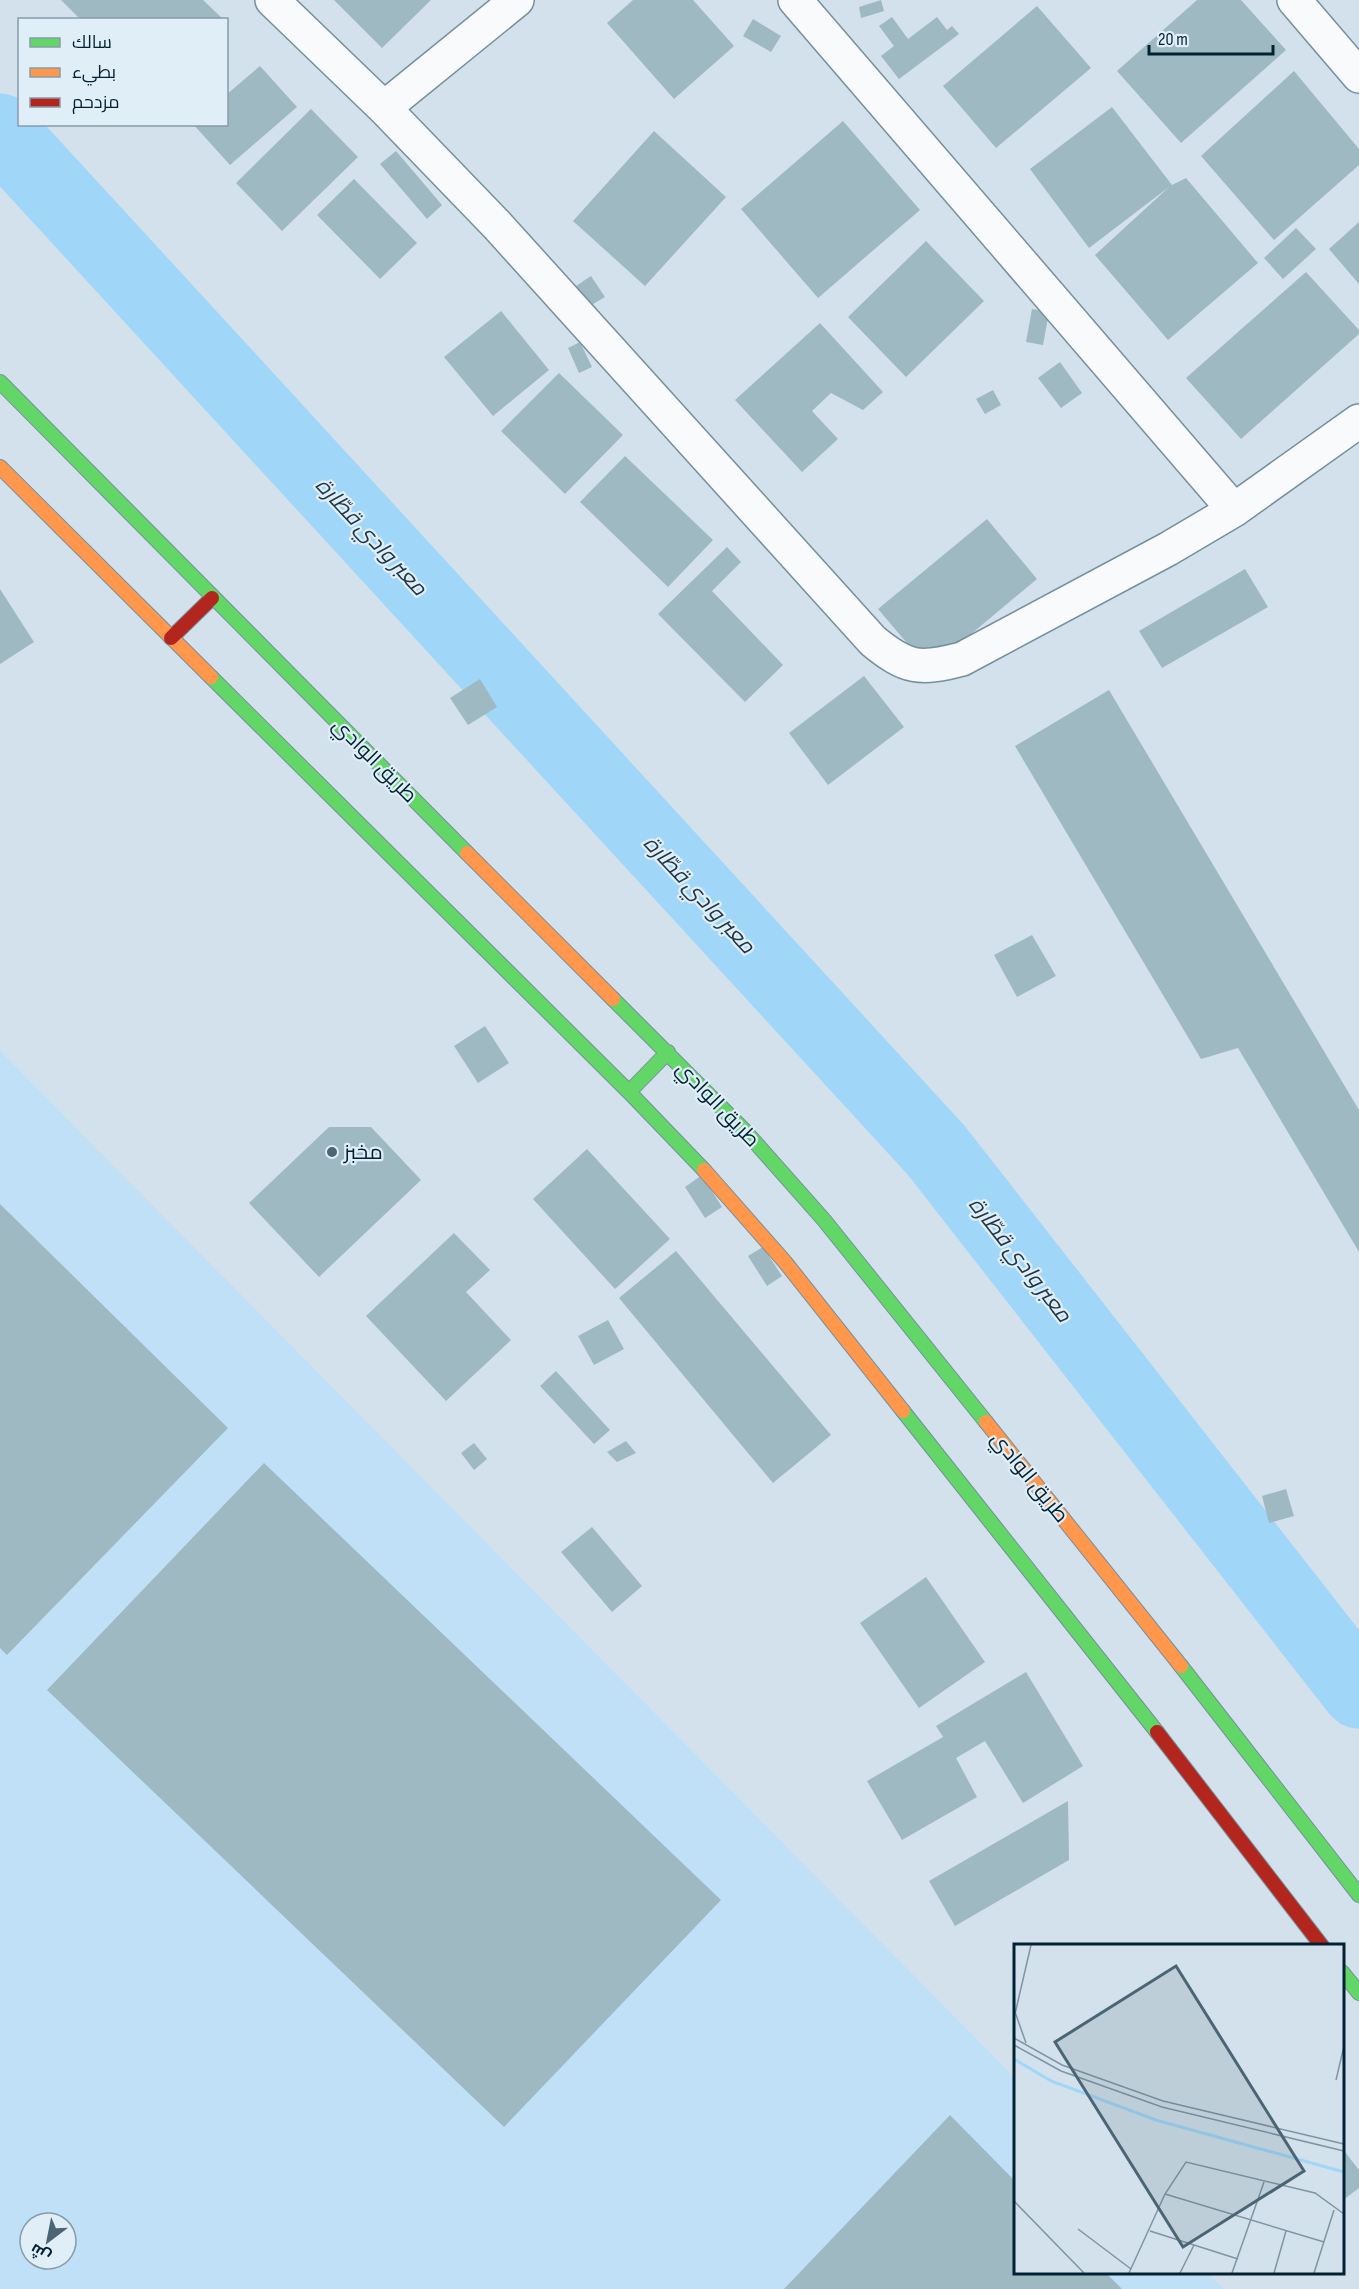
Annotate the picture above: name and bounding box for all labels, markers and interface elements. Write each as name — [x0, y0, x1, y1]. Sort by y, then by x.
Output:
legend — [18, 18, 228, 126]
scale bar — [1149, 18, 1274, 56]
text: 20 m — [1158, 29, 1188, 50]
text: سالك — [72, 32, 112, 53]
text: بطيء — [72, 62, 116, 86]
text: مزدحم — [72, 92, 120, 114]
water label: معبر وادي قطّارة — [307, 472, 433, 604]
street label: طريق الوادي — [325, 713, 422, 810]
water label: معبر وادي قطّارة — [635, 830, 761, 962]
street label: طريق الوادي — [668, 1056, 765, 1154]
place label: مخبز — [343, 1140, 383, 1165]
marker: مخبز — [325, 1145, 339, 1159]
water label: معبر وادي قطّارة — [960, 1192, 1078, 1330]
street label: طريق الوادي — [983, 1427, 1074, 1530]
inset map — [1014, 1944, 1344, 2274]
north arrow — [18, 2211, 78, 2271]
text: ش — [27, 2239, 55, 2266]

